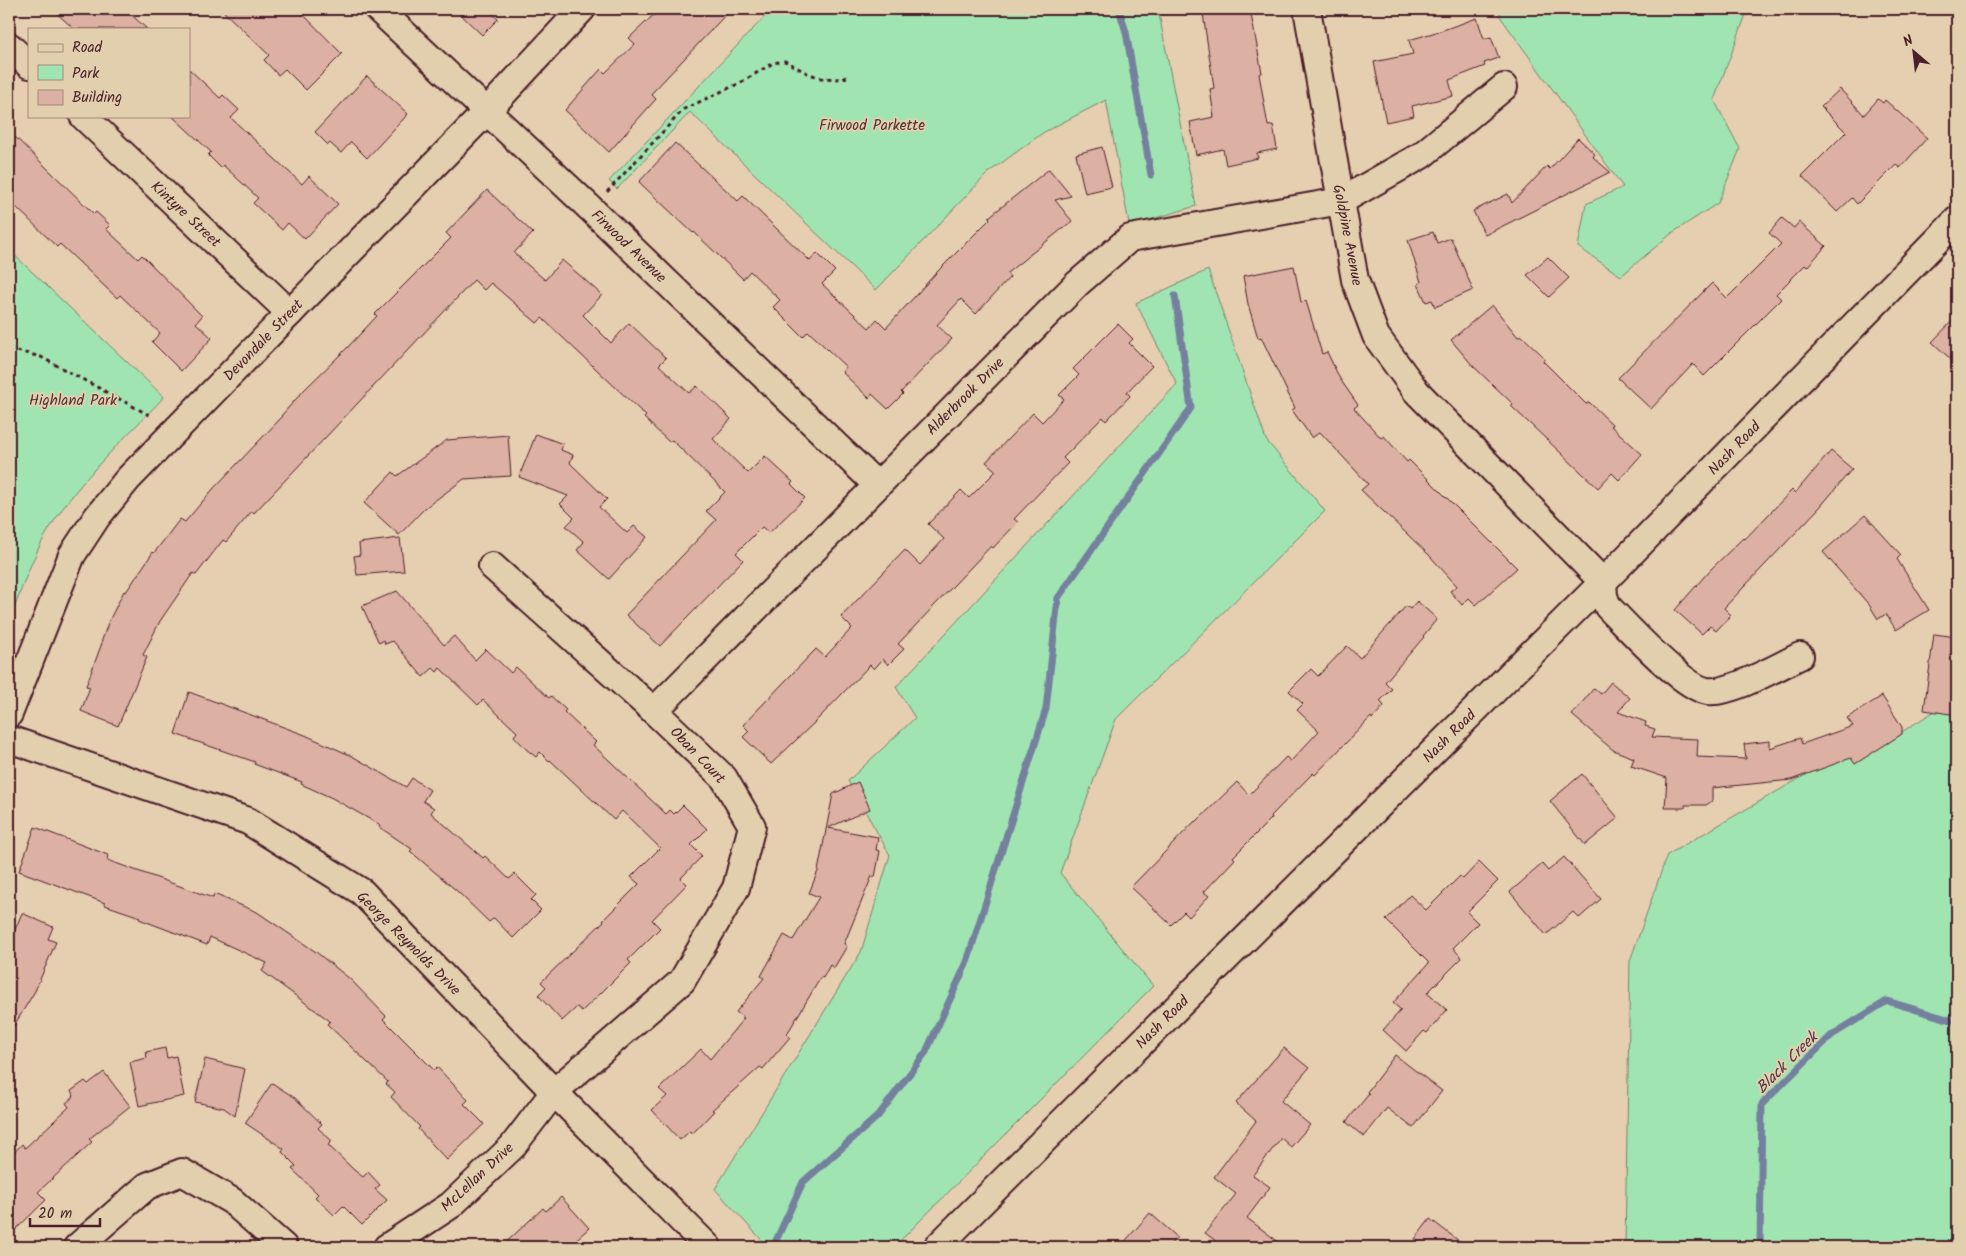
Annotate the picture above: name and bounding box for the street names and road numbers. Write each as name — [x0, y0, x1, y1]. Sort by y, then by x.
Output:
street label: Kintyre Street — [145, 176, 226, 254]
street label: Goldpine Avenue — [1325, 182, 1369, 288]
street label: Firwood Avenue — [585, 204, 672, 289]
street label: Devondale Street — [218, 294, 309, 387]
street label: Alderbrook Drive — [921, 352, 1011, 442]
street label: Nash Road — [1703, 416, 1767, 481]
street label: Nash Road — [1417, 704, 1482, 769]
street label: Oban Court — [664, 722, 731, 790]
street label: George Reynolds Drive — [350, 886, 466, 1002]
street label: Nash Road — [1130, 990, 1195, 1055]
street label: McLellan Drive — [435, 1137, 520, 1218]

